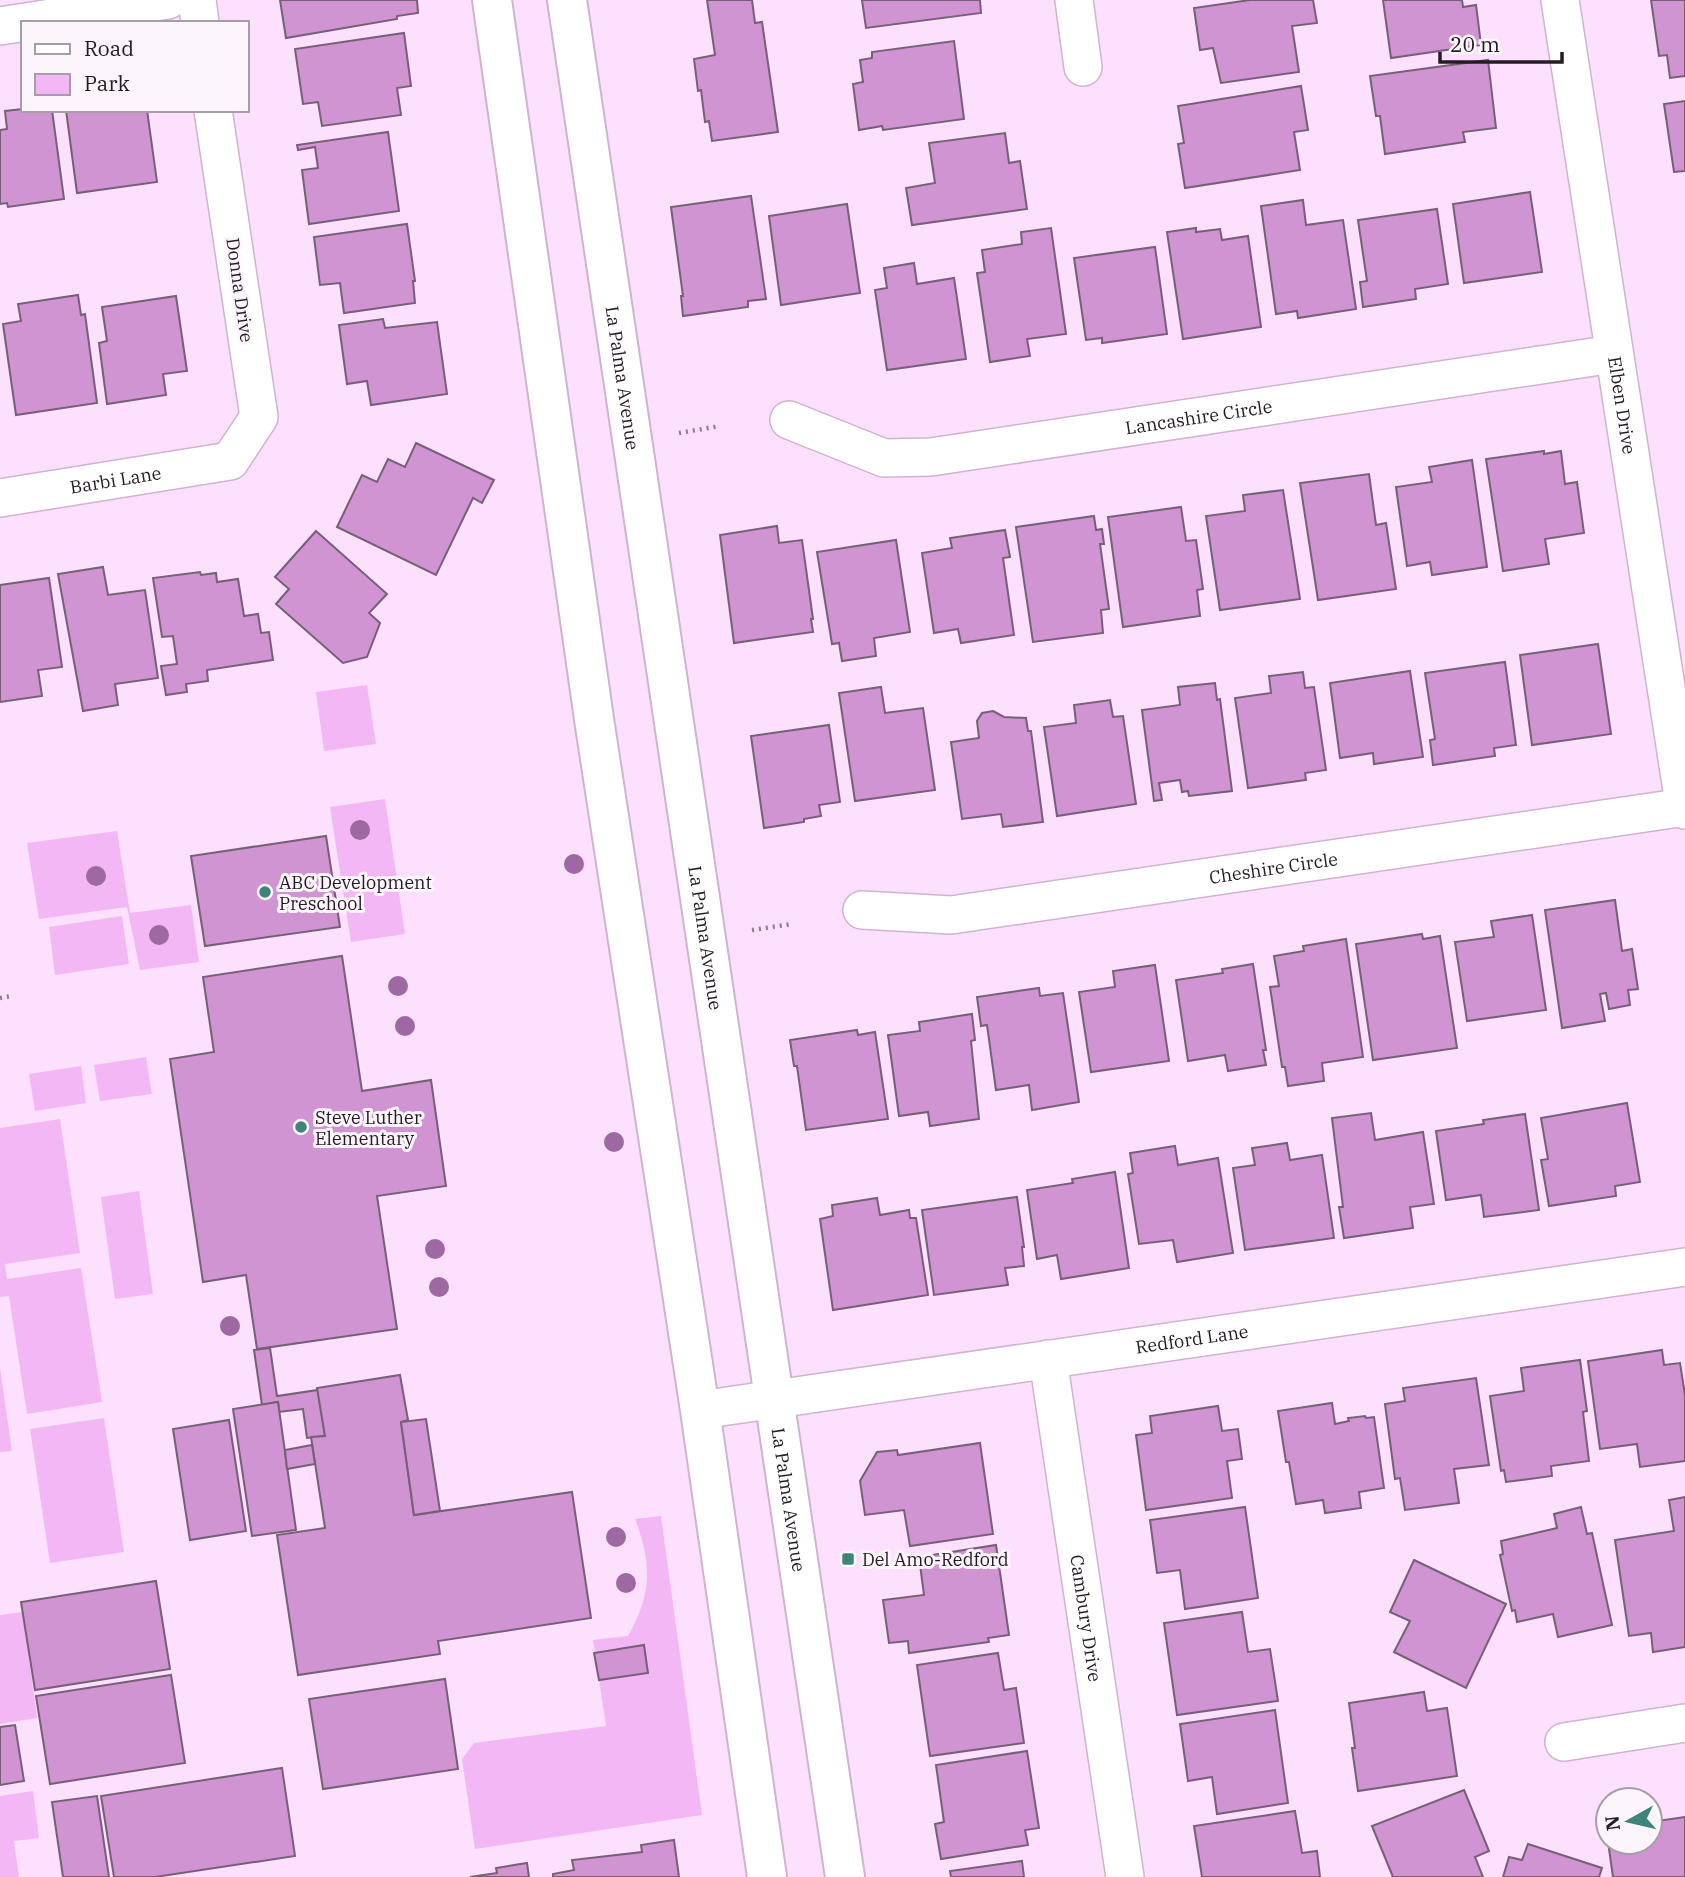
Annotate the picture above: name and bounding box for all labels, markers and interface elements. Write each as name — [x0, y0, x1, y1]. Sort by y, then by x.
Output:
legend — [21, 21, 248, 112]
scale bar — [1440, 21, 1562, 65]
text: 20 m — [1450, 30, 1500, 58]
text: Road — [84, 34, 134, 62]
text: Park — [84, 69, 131, 97]
street label: Donna Drive — [221, 236, 259, 344]
street label: La Palma Avenue — [601, 304, 645, 451]
street label: Elben Drive — [1604, 355, 1641, 456]
street label: Lancashire Circle — [1124, 394, 1274, 439]
street label: Barbi Lane — [68, 461, 163, 498]
street label: Cheshire Circle — [1207, 847, 1339, 888]
street label: La Palma Avenue — [684, 864, 728, 1011]
place label: ABC Development Preschool — [279, 871, 432, 915]
marker: ABC Development Preschool — [257, 884, 273, 900]
place label: Steve Luther Elementary — [315, 1106, 422, 1150]
marker: Steve Luther Elementary — [293, 1119, 309, 1135]
street label: Redford Lane — [1134, 1319, 1250, 1358]
street label: La Palma Avenue — [767, 1426, 811, 1573]
place label: Del Amo-Redford — [862, 1548, 1009, 1571]
marker: Del Amo-Redford — [840, 1551, 856, 1567]
street label: Cambury Drive — [1066, 1553, 1107, 1683]
north arrow — [1594, 1786, 1664, 1856]
text: N — [1599, 1814, 1625, 1832]

